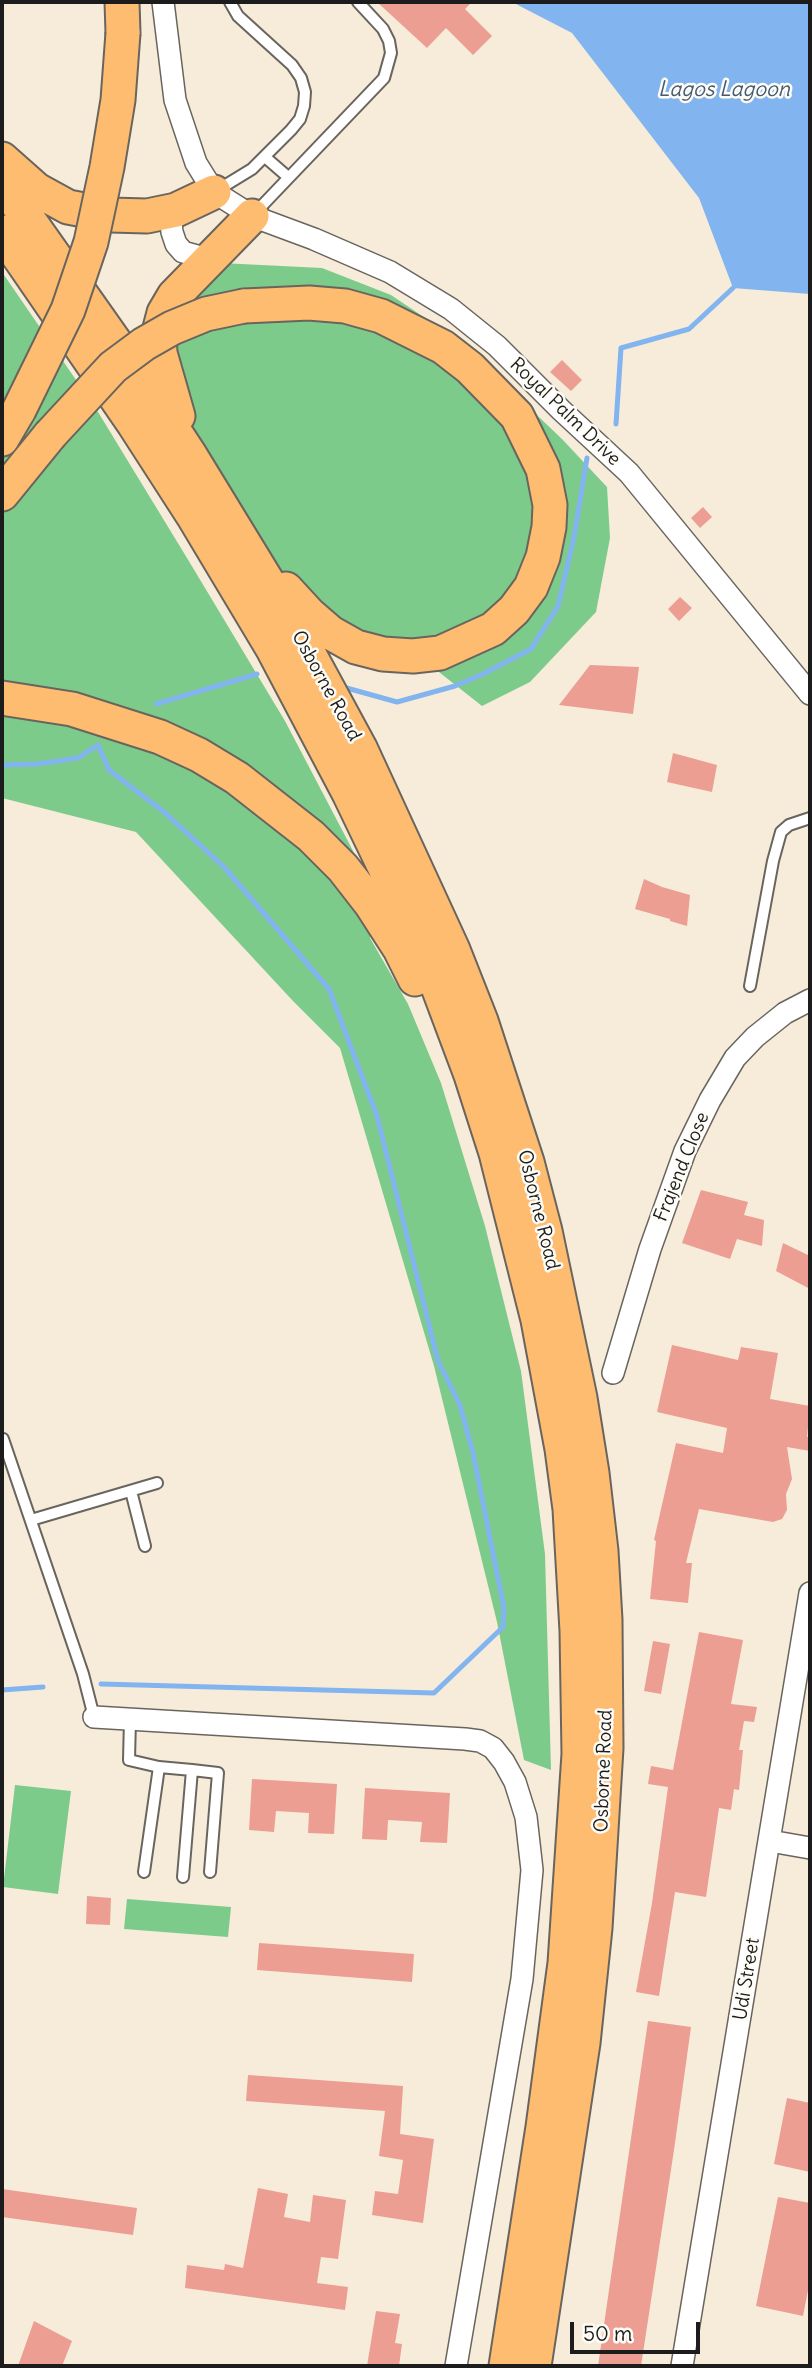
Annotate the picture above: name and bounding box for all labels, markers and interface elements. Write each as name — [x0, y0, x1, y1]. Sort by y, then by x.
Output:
water label: Lagos Lagoon — [658, 77, 790, 103]
street label: Royal Palm Drive — [505, 353, 625, 471]
street label: Osborne Road — [286, 627, 366, 745]
street label: Frajend Close — [650, 1109, 714, 1225]
street label: Osborne Road — [512, 1148, 564, 1272]
street label: Osborne Road — [590, 1709, 618, 1833]
street label: Udi Street — [729, 1936, 765, 2022]
scale bar — [574, 2308, 704, 2352]
text: 50 m — [583, 2320, 632, 2347]

